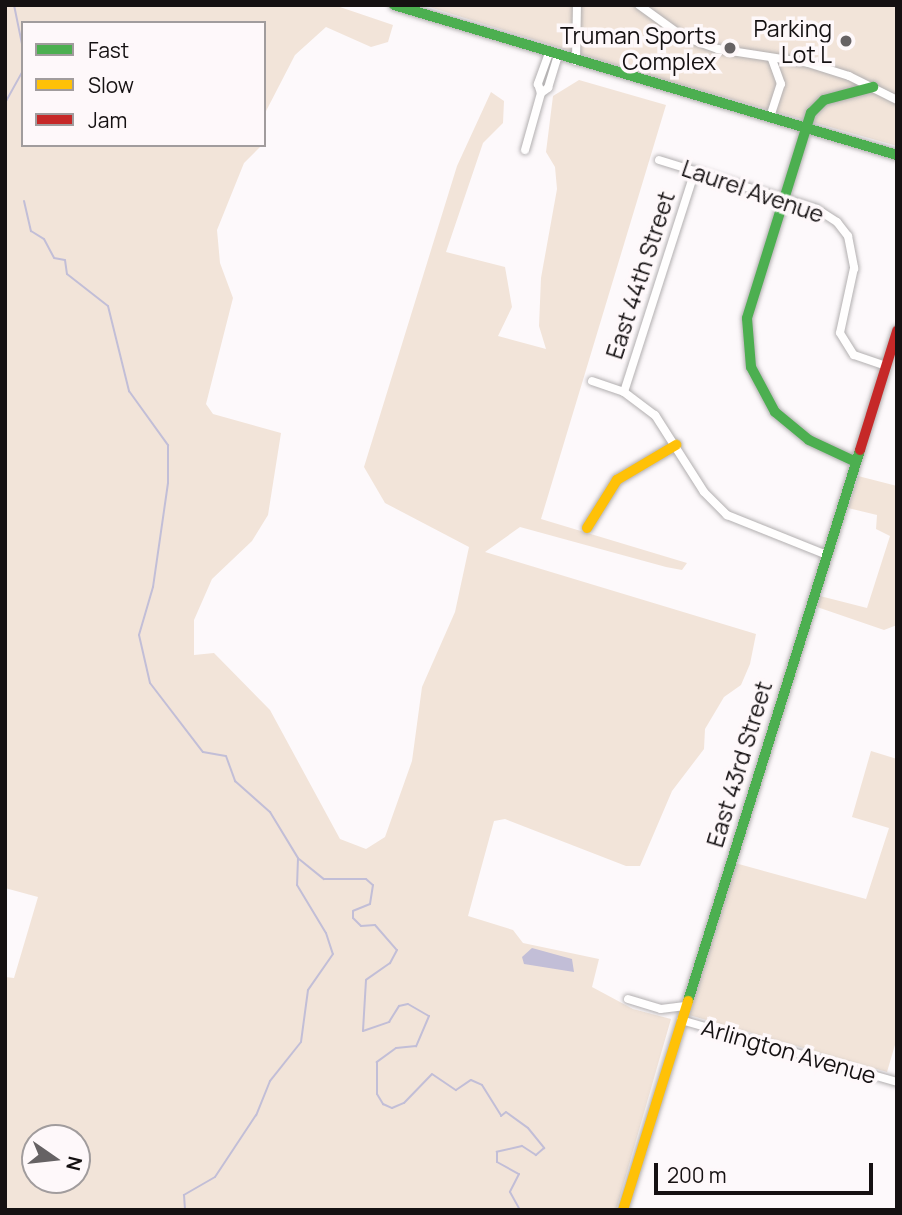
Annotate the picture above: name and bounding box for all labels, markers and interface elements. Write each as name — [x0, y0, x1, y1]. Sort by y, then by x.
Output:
place label: Parking Lot L — [754, 14, 832, 68]
legend — [21, 21, 266, 147]
place label: Truman Sports Complex — [560, 21, 716, 75]
marker: Parking Lot L — [838, 33, 854, 49]
text: Fast — [88, 36, 129, 64]
marker: Truman Sports Complex — [722, 40, 738, 56]
text: Slow — [88, 71, 134, 99]
text: Jam — [88, 106, 127, 134]
street label: Laurel Avenue — [678, 154, 828, 228]
street label: East 44th Street — [600, 188, 680, 362]
street label: East 43rd Street — [701, 678, 777, 850]
street label: Arlington Avenue — [699, 1013, 879, 1089]
north arrow — [21, 1124, 91, 1194]
scale bar — [657, 1148, 876, 1192]
text: N — [60, 1154, 89, 1173]
text: 200 m — [667, 1161, 727, 1189]

